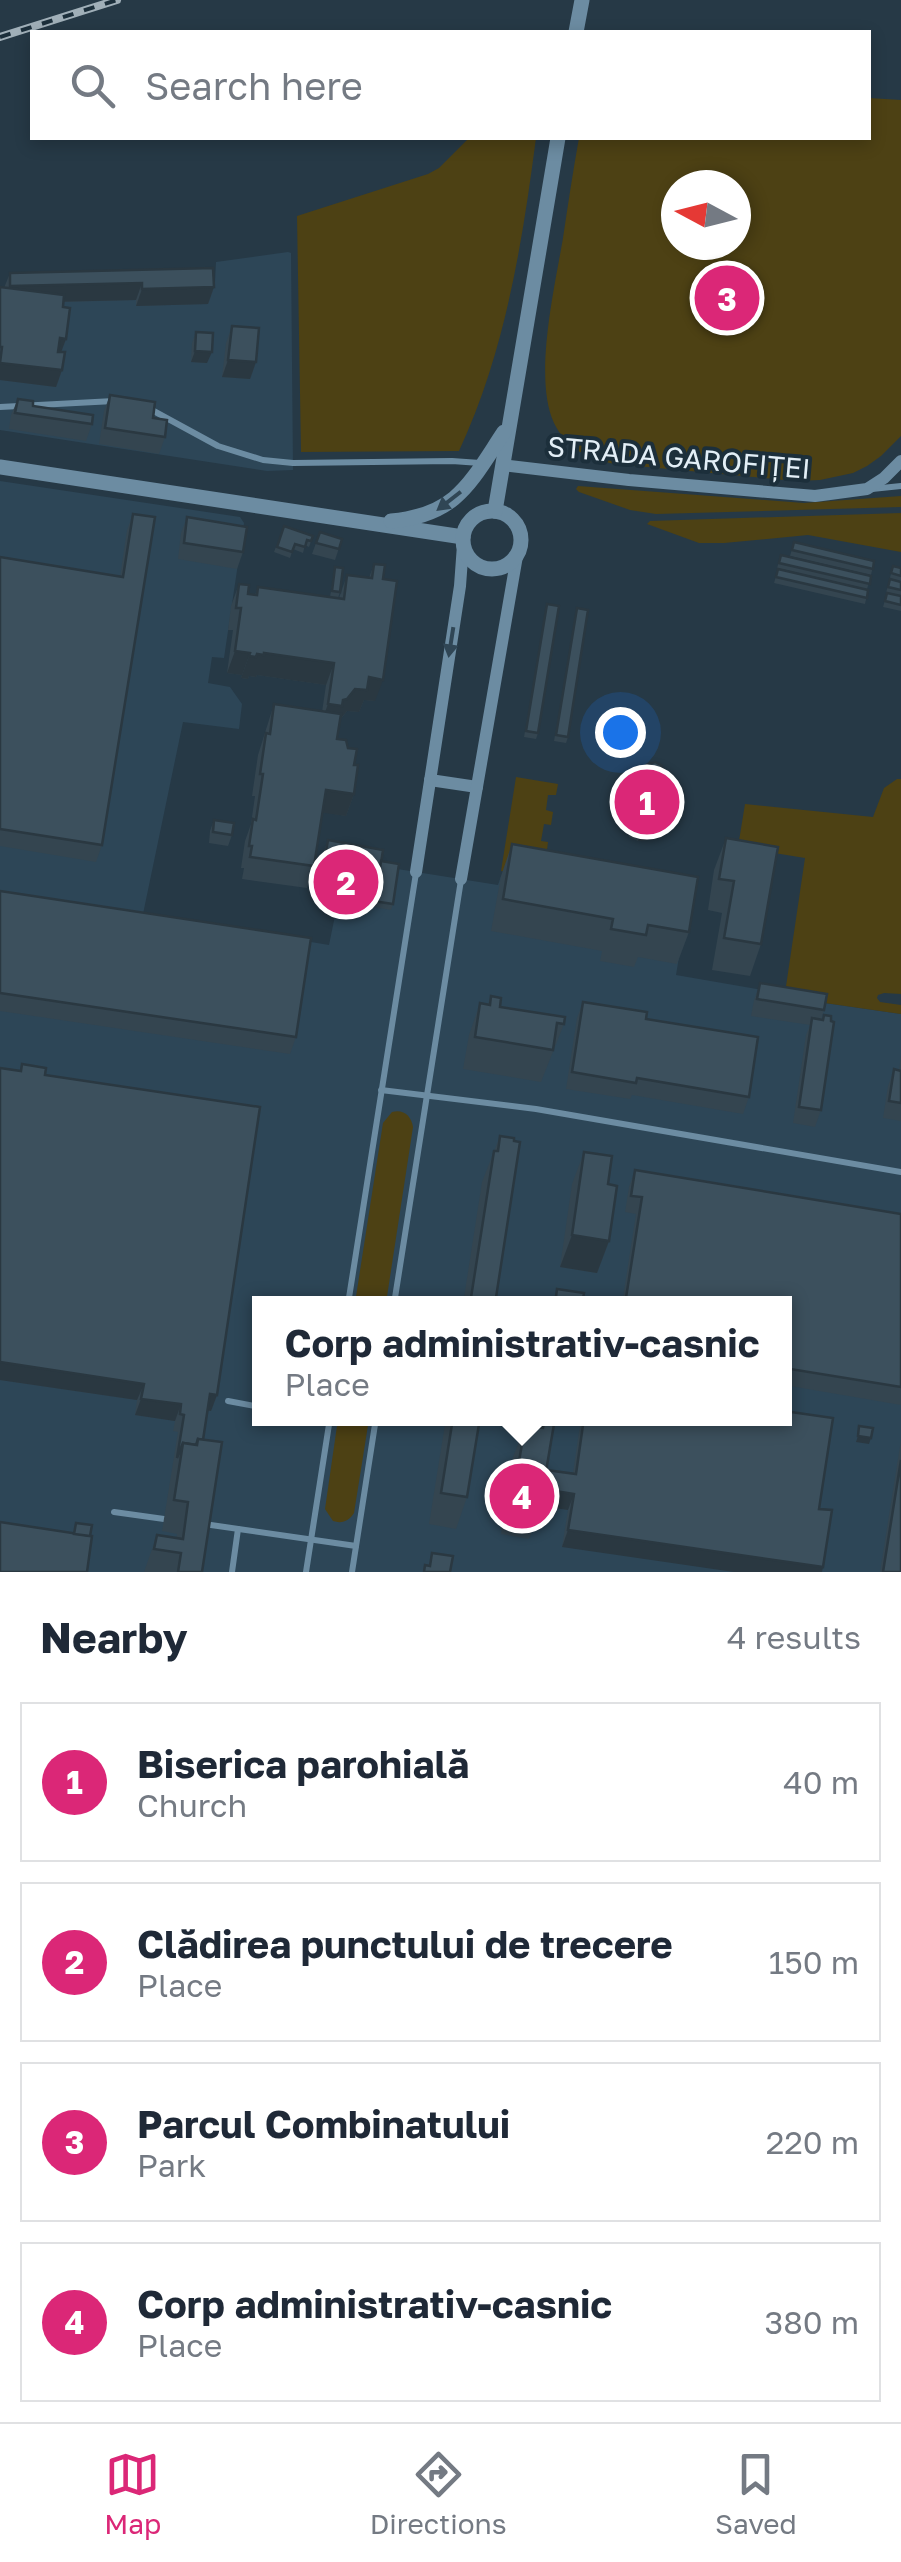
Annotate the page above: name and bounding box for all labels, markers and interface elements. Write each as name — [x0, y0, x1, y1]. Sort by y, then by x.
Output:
search box — [30, 30, 871, 140]
icon: search — [65, 58, 120, 113]
text: Search here — [145, 63, 363, 108]
north arrow — [661, 170, 751, 260]
pin: 3 — [694, 260, 760, 336]
street label: STRADA GAROFIȚEI — [546, 429, 812, 486]
one-way arrow — [437, 490, 463, 511]
one-way arrow — [443, 627, 459, 659]
your location — [595, 707, 646, 758]
pin: 1 — [614, 764, 680, 840]
pin: 2 — [314, 844, 378, 920]
popup — [252, 1296, 792, 1426]
text: Corp administrativ-casnic — [284, 1320, 760, 1365]
text: Place — [284, 1365, 370, 1403]
pin: 4 — [490, 1458, 554, 1534]
text: Nearby — [40, 1612, 188, 1662]
text: 4 results — [727, 1618, 861, 1656]
text: Biserica parohială — [137, 1741, 469, 1786]
text: 1 — [66, 1763, 83, 1801]
text: 40 m — [783, 1763, 859, 1801]
text: Church — [137, 1786, 247, 1824]
text: Clădirea punctului de trecere — [137, 1921, 673, 1966]
text: 2 — [65, 1943, 84, 1981]
text: 150 m — [769, 1943, 859, 1981]
text: Place — [137, 1966, 222, 2004]
text: Parcul Combinatului — [137, 2101, 510, 2146]
text: 3 — [65, 2123, 84, 2161]
text: 220 m — [766, 2123, 859, 2161]
text: Park — [137, 2146, 206, 2184]
text: Corp administrativ-casnic — [137, 2281, 612, 2326]
text: 4 — [64, 2303, 85, 2341]
text: 380 m — [765, 2303, 859, 2341]
text: Place — [137, 2326, 222, 2364]
tab: Map — [104, 2447, 161, 2540]
tab: Directions — [370, 2447, 507, 2540]
tab: Saved — [715, 2447, 797, 2540]

